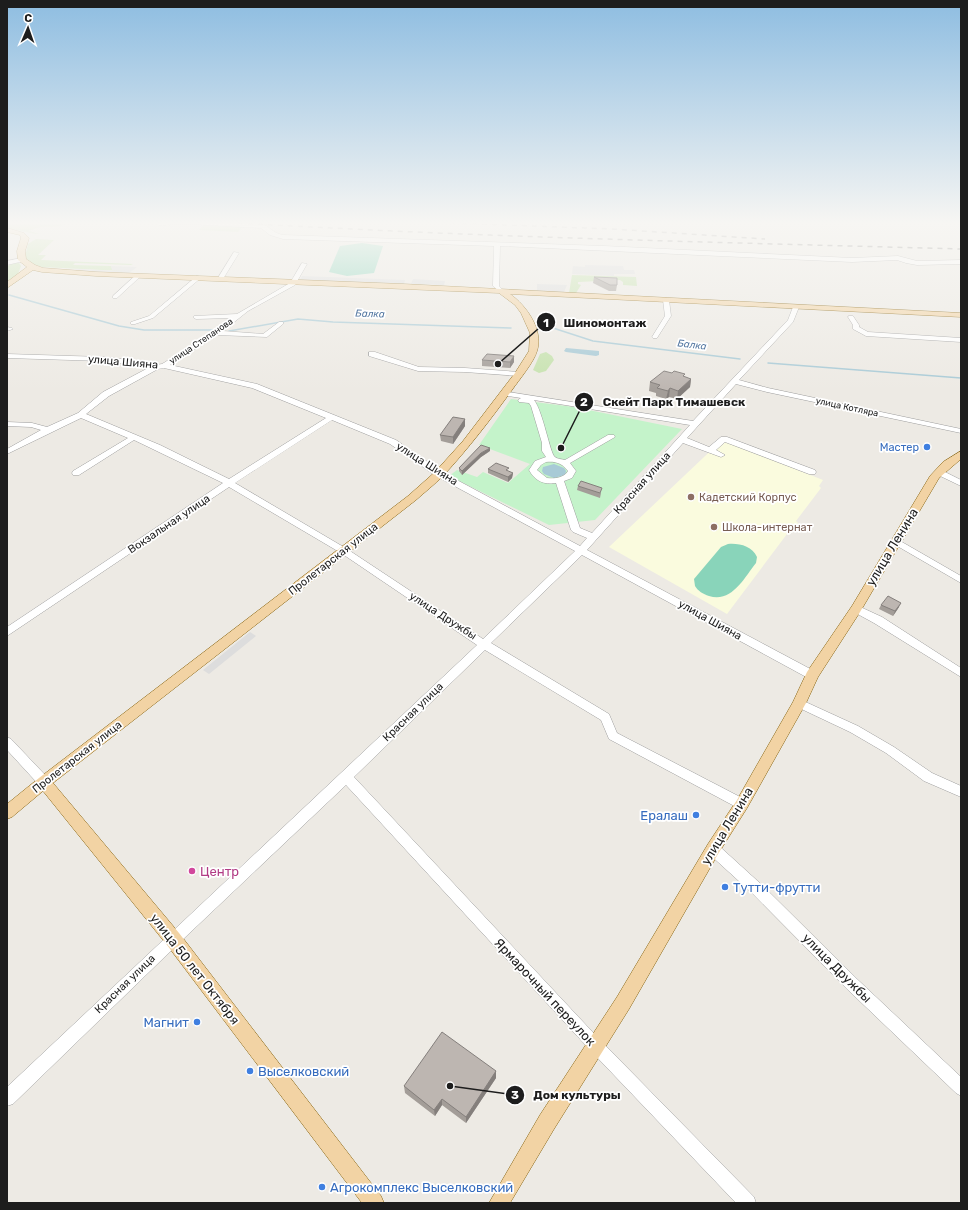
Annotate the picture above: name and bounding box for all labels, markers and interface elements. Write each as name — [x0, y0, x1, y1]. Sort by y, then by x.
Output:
north arrow — [8, 8, 48, 48]
text: С — [24, 12, 33, 25]
water label: Балка — [355, 307, 385, 321]
callout: Шиномонтаж — [536, 310, 655, 334]
street label: улица Степанова — [167, 316, 235, 366]
text: 1 — [543, 316, 549, 330]
text: Шиномонтаж — [564, 316, 646, 330]
water label: Балка — [677, 337, 707, 353]
street label: улица Шияна — [87, 352, 159, 372]
callout: Скейт Парк Тимашевск — [574, 390, 753, 414]
text: 2 — [580, 395, 588, 409]
text: Скейт Парк Тимашевск — [603, 395, 746, 409]
street label: улица Котляра — [815, 395, 879, 419]
street label: улица Шияна — [394, 440, 460, 488]
place label: Мастер — [880, 441, 919, 454]
marker: Мастер — [922, 442, 932, 452]
street label: Красная улица — [611, 449, 673, 517]
place label: Кадетский Корпус — [699, 491, 797, 504]
street label: Вокзальная улица — [125, 492, 213, 556]
marker: Кадетский Корпус — [686, 492, 696, 502]
street label: улица Ленина — [863, 505, 921, 589]
street label: Пролетарская улица — [286, 520, 380, 598]
place label: Школа-интернат — [722, 521, 813, 534]
marker: Школа-интернат — [709, 522, 719, 532]
street label: улица Дружбы — [407, 589, 479, 643]
street label: улица Шияна — [676, 597, 744, 643]
street label: Красная улица — [380, 680, 446, 744]
street label: Пролетарская улица — [30, 718, 124, 796]
street label: улица Ленина — [698, 784, 756, 868]
place label: Ералаш — [640, 808, 688, 823]
marker: Ералаш — [691, 810, 701, 820]
place label: Центр — [200, 864, 239, 879]
marker: Центр — [187, 866, 197, 876]
place label: Тутти-фрутти — [733, 880, 820, 895]
marker: Тутти-фрутти — [720, 882, 730, 892]
street label: улица 50 лет Октября — [147, 911, 243, 1027]
street label: улица Дружбы — [799, 930, 875, 1006]
street label: Ярмарочный переулок — [491, 935, 599, 1049]
street label: Красная улица — [92, 952, 158, 1016]
place label: Магнит — [143, 1015, 189, 1030]
marker: Магнит — [192, 1017, 202, 1027]
place label: Выселковский — [258, 1064, 349, 1079]
marker: Выселковский — [245, 1066, 255, 1076]
callout: Дом культуры — [505, 1083, 628, 1107]
text: 3 — [511, 1088, 519, 1102]
text: Дом культуры — [533, 1088, 621, 1102]
place label: Агрокомплекс Выселковский — [330, 1180, 513, 1195]
marker: Агрокомплекс Выселковский — [317, 1182, 327, 1192]

